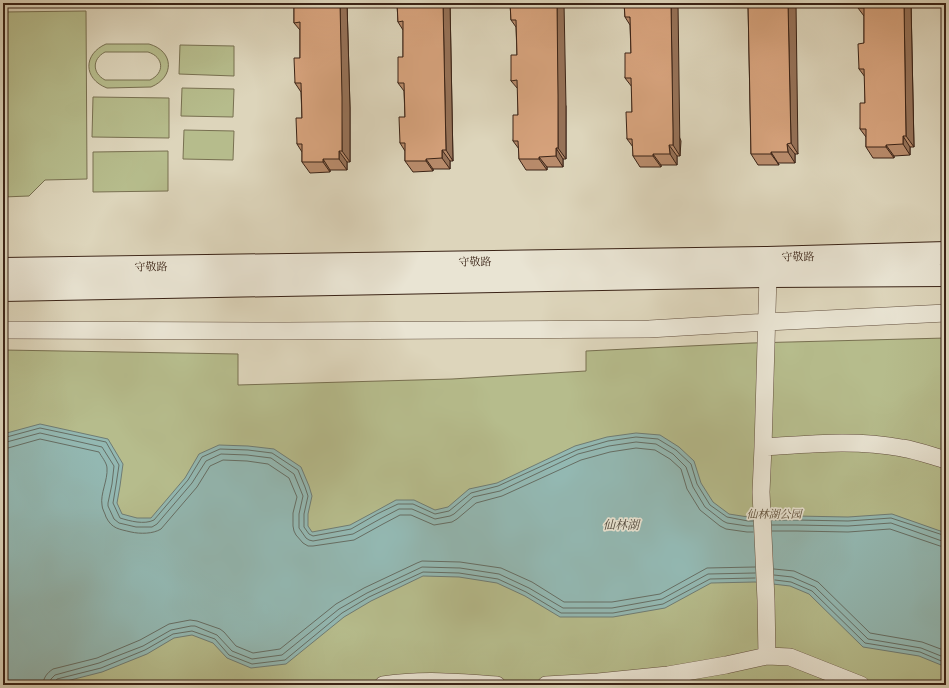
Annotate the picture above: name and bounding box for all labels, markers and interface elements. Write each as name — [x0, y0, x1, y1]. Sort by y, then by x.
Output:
street label: 守敬路 — [781, 250, 815, 264]
street label: 守敬路 — [458, 255, 492, 269]
street label: 守敬路 — [134, 260, 168, 274]
park label: 仙林湖公园 — [747, 508, 803, 521]
water label: 仙林湖 — [603, 518, 641, 532]

